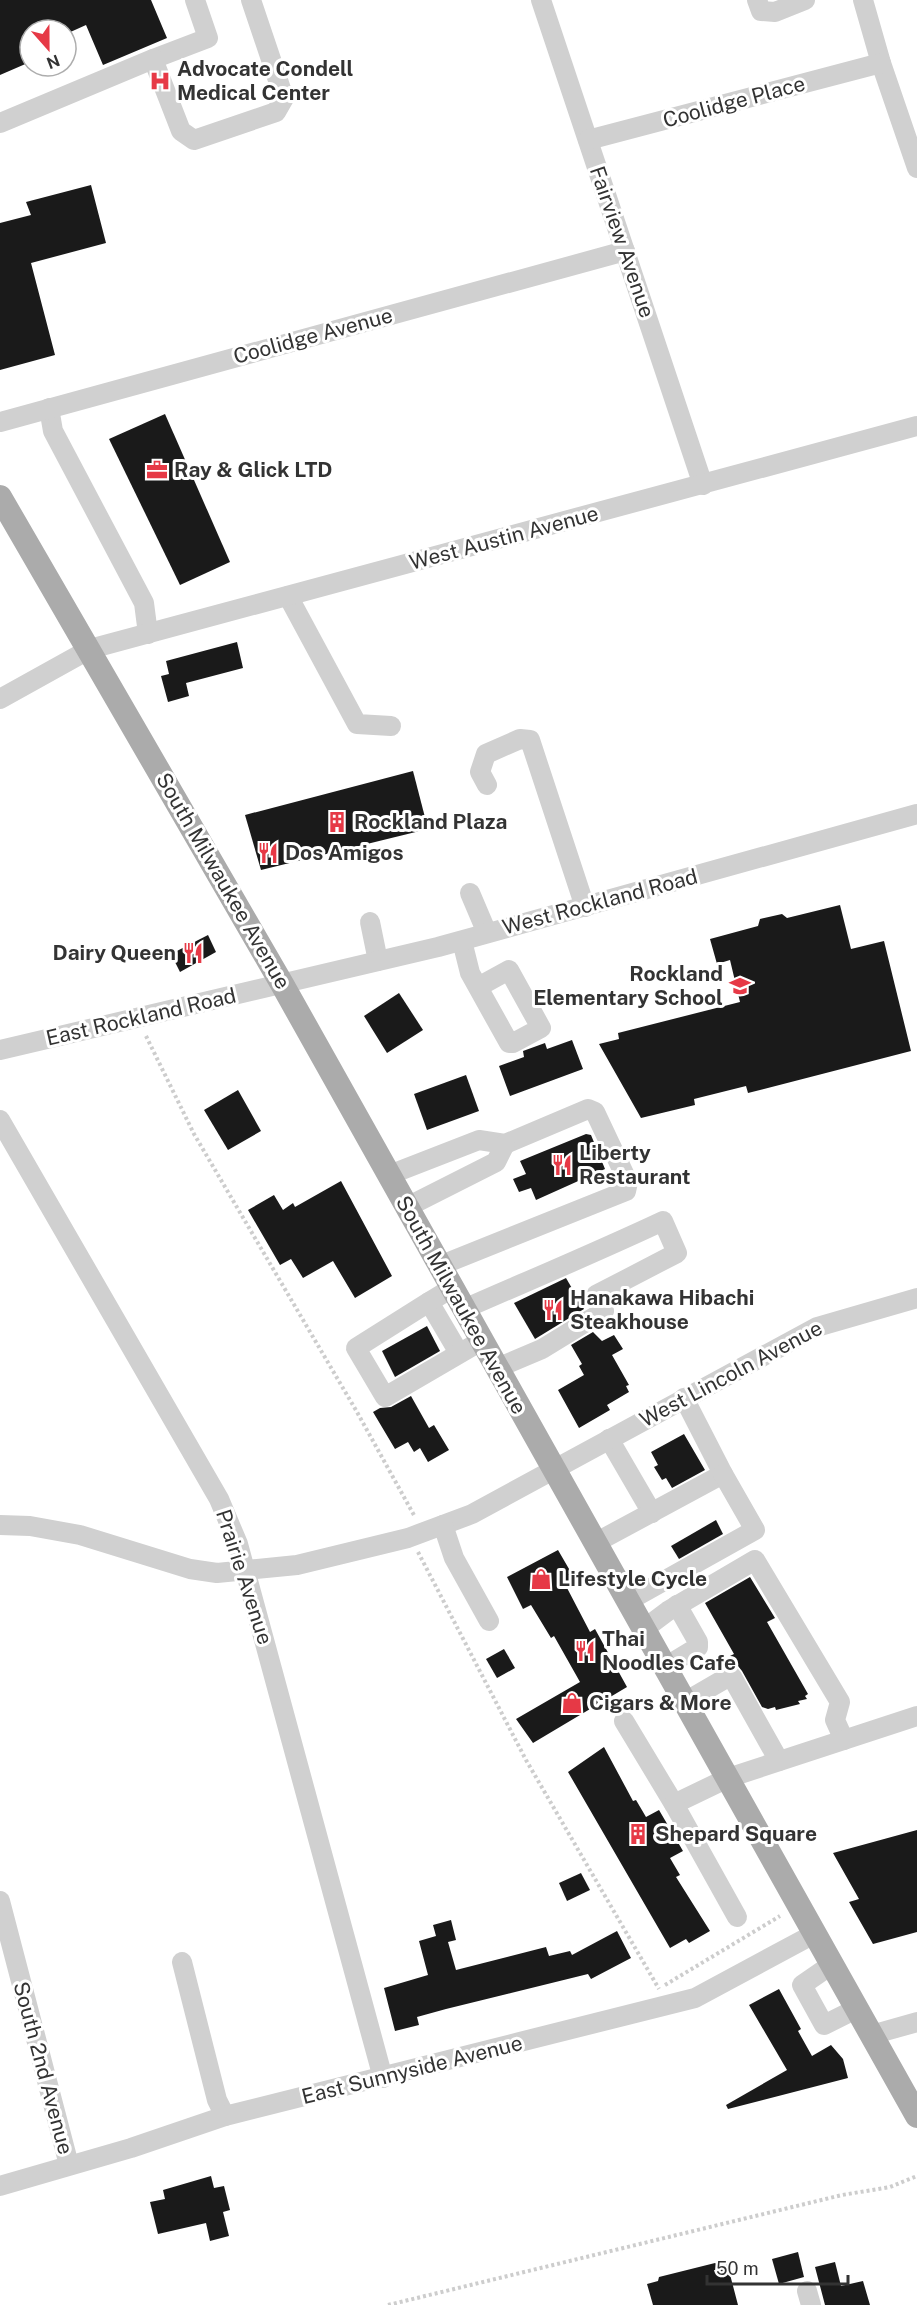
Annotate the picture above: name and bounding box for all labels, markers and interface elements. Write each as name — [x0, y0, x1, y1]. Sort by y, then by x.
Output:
north arrow — [18, 18, 78, 78]
text: N — [44, 50, 62, 73]
place label: Advocate Condell Medical Center — [177, 56, 354, 105]
hospital icon: Advocate Condell Medical Center — [148, 69, 172, 93]
street label: Coolidge Place — [660, 71, 808, 133]
street label: Fairview Avenue — [585, 163, 660, 321]
street label: Coolidge Avenue — [231, 302, 395, 369]
place label: Ray & Glick LTD — [174, 457, 332, 482]
office icon: Ray & Glick LTD — [145, 458, 169, 482]
street label: West Austin Avenue — [407, 500, 601, 575]
street label: South Milwaukee Avenue — [151, 768, 296, 993]
place label: Rockland Plaza — [354, 809, 507, 834]
building icon: Rockland Plaza — [325, 810, 349, 834]
place label: Dos Amigos — [285, 840, 403, 865]
restaurant icon: Dos Amigos — [256, 841, 280, 865]
street label: West Rockland Road — [500, 863, 700, 940]
place label: Dairy Queen — [53, 940, 176, 965]
restaurant icon: Dairy Queen — [181, 941, 205, 965]
place label: Rockland Elementary School — [533, 961, 723, 1010]
school or university icon: Rockland Elementary School — [728, 974, 752, 998]
street label: East Rockland Road — [43, 982, 238, 1051]
place label: Liberty Restaurant — [579, 1140, 691, 1189]
restaurant icon: Liberty Restaurant — [550, 1153, 574, 1177]
street label: South Milwaukee Avenue — [391, 1191, 532, 1418]
place label: Hanakawa Hibachi Steakhouse — [570, 1285, 754, 1334]
restaurant icon: Hanakawa Hibachi Steakhouse — [541, 1298, 565, 1322]
street label: West Lincoln Avenue — [635, 1315, 826, 1432]
street label: Prairie Avenue — [211, 1506, 278, 1648]
place label: Lifestyle Cycle — [558, 1566, 707, 1591]
shop icon: Lifestyle Cycle — [529, 1567, 553, 1591]
place label: Thai Noodles Cafe — [602, 1626, 736, 1675]
restaurant icon: Thai Noodles Cafe — [573, 1639, 597, 1663]
place label: Cigars & More — [589, 1690, 732, 1715]
shop icon: Cigars & More — [560, 1691, 584, 1715]
place label: Shepard Square — [655, 1821, 817, 1846]
building icon: Shepard Square — [626, 1822, 650, 1846]
street label: South 2nd Avenue — [8, 1979, 79, 2157]
street label: East Sunnyside Avenue — [299, 2030, 525, 2109]
scale bar — [707, 2248, 848, 2286]
text: 50 m — [716, 2258, 759, 2279]

